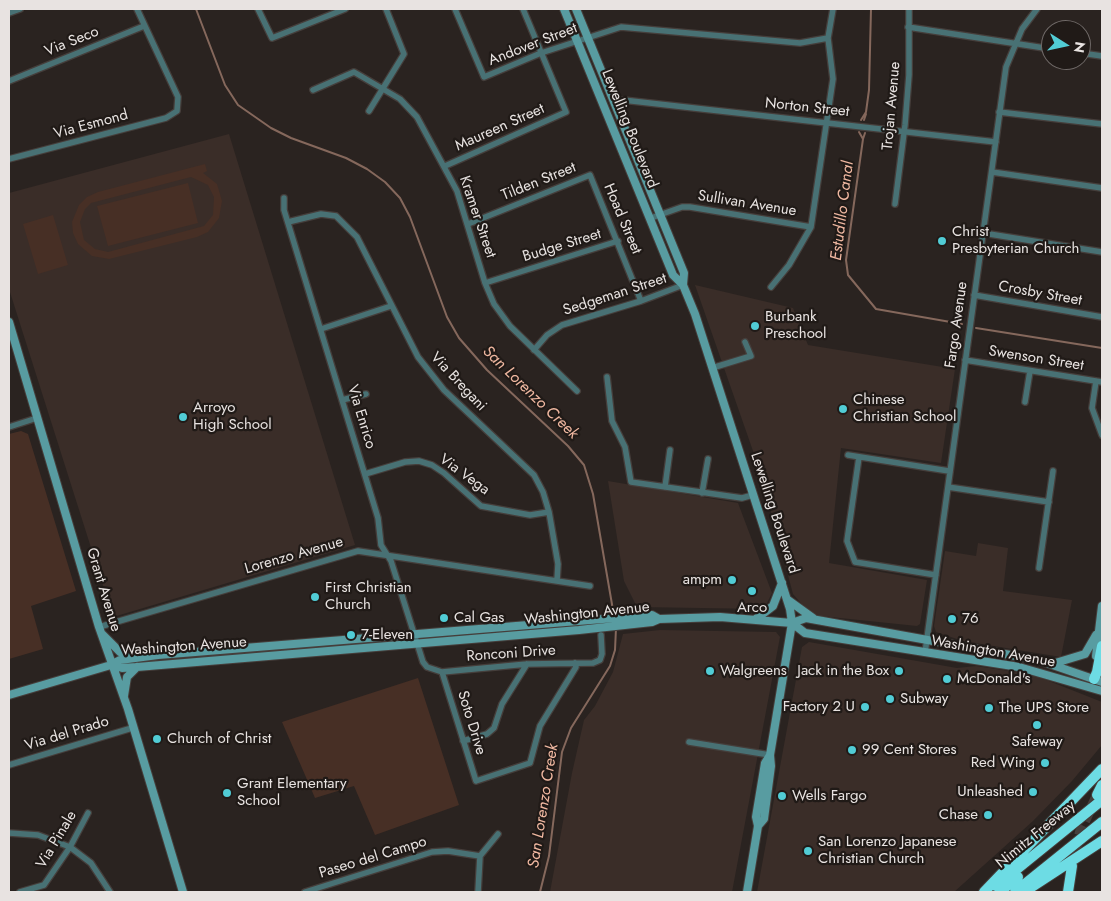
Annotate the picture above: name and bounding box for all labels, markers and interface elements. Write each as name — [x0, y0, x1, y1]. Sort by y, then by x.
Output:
street label: Andover Street — [486, 20, 580, 70]
north arrow — [1041, 20, 1091, 70]
street label: Via Seco — [42, 23, 102, 61]
text: N — [1069, 40, 1091, 55]
street label: Trojan Avenue — [879, 61, 905, 151]
street label: Lewelling Boulevard — [597, 67, 661, 191]
street label: Norton Street — [764, 95, 850, 121]
street label: Maureen Street — [453, 100, 547, 156]
street label: Via Esmond — [52, 106, 130, 144]
street label: Tilden Street — [499, 159, 579, 205]
water label: Estudillo Canal — [827, 160, 859, 262]
street label: Kramer Street — [455, 174, 499, 260]
street label: Hoad Street — [599, 181, 645, 257]
street label: Sullivan Avenue — [696, 187, 798, 221]
place label: Christ Presbyterian Church — [952, 223, 1079, 258]
street label: Budge Street — [520, 225, 604, 267]
marker: Christ Presbyterian Church — [936, 235, 948, 247]
street label: Sedgeman Street — [561, 270, 669, 320]
street label: Crosby Street — [997, 278, 1083, 310]
street label: Fargo Avenue — [942, 281, 972, 369]
place label: Burbank Preschool — [765, 308, 826, 343]
marker: Burbank Preschool — [749, 320, 761, 332]
water label: San Lorenzo Creek — [478, 342, 582, 444]
street label: Swenson Street — [987, 343, 1085, 375]
street label: Via Bregani — [426, 349, 490, 415]
street label: Via Enrico — [343, 383, 379, 451]
place label: Chinese Christian School — [853, 391, 956, 426]
place label: Arroyo High School — [193, 399, 272, 434]
marker: Chinese Christian School — [837, 403, 849, 415]
marker: Arroyo High School — [177, 411, 189, 423]
street label: Lewelling Boulevard — [746, 450, 802, 576]
street label: Via Vega — [435, 451, 493, 499]
street label: Lorenzo Avenue — [243, 533, 345, 579]
street label: Grant Avenue — [82, 546, 124, 634]
place label: ampm — [683, 571, 722, 589]
marker: ampm — [726, 574, 738, 586]
place label: First Christian Church — [325, 579, 412, 614]
marker: Arco — [746, 585, 758, 597]
marker: First Christian Church — [309, 591, 321, 603]
street label: Washington Avenue — [524, 598, 650, 630]
place label: Arco — [737, 599, 767, 617]
place label: Cal Gas — [454, 609, 504, 627]
place label: 76 — [962, 610, 979, 628]
marker: Cal Gas — [438, 612, 450, 624]
marker: 76 — [946, 613, 958, 625]
place label: 7-Eleven — [361, 626, 413, 644]
marker: 7-Eleven — [345, 629, 357, 641]
street label: Washington Avenue — [930, 632, 1056, 672]
street label: Washington Avenue — [121, 634, 247, 660]
street label: Ronconi Drive — [466, 642, 556, 666]
place label: Walgreens — [720, 662, 787, 680]
place label: Jack in the Box — [797, 662, 889, 680]
marker: Walgreens — [704, 665, 716, 677]
marker: Jack in the Box — [893, 665, 905, 677]
place label: McDonald's — [957, 670, 1031, 688]
marker: McDonald's — [941, 673, 953, 685]
street label: Soto Drive — [453, 689, 489, 757]
place label: Subway — [900, 690, 948, 708]
marker: Subway — [884, 693, 896, 705]
place label: Factory 2 U — [783, 698, 855, 716]
place label: The UPS Store — [999, 699, 1089, 717]
marker: Factory 2 U — [859, 701, 871, 713]
marker: The UPS Store — [983, 702, 995, 714]
street label: Via del Prado — [23, 713, 111, 755]
marker: Safeway — [1031, 719, 1043, 731]
place label: Church of Christ — [167, 730, 271, 748]
marker: Church of Christ — [151, 733, 163, 745]
place label: Safeway — [1011, 733, 1063, 751]
place label: 99 Cent Stores — [862, 741, 956, 759]
water label: San Lorenzo Creek — [525, 742, 563, 870]
marker: 99 Cent Stores — [846, 744, 858, 756]
place label: Red Wing — [971, 754, 1035, 772]
marker: Red Wing — [1039, 757, 1051, 769]
place label: Grant Elementary School — [237, 775, 347, 810]
place label: Unleashed — [957, 783, 1023, 801]
marker: Unleashed — [1027, 786, 1039, 798]
marker: Grant Elementary School — [221, 787, 233, 799]
place label: Wells Fargo — [792, 787, 867, 805]
marker: Wells Fargo — [776, 790, 788, 802]
street label: Nimitz Freeway — [992, 797, 1080, 873]
place label: Chase — [939, 806, 978, 824]
street label: Via Pinale — [33, 808, 81, 872]
marker: Chase — [982, 809, 994, 821]
street label: Paseo del Campo — [317, 833, 429, 883]
place label: San Lorenzo Japanese Christian Church — [818, 833, 957, 868]
marker: San Lorenzo Japanese Christian Church — [802, 845, 814, 857]

